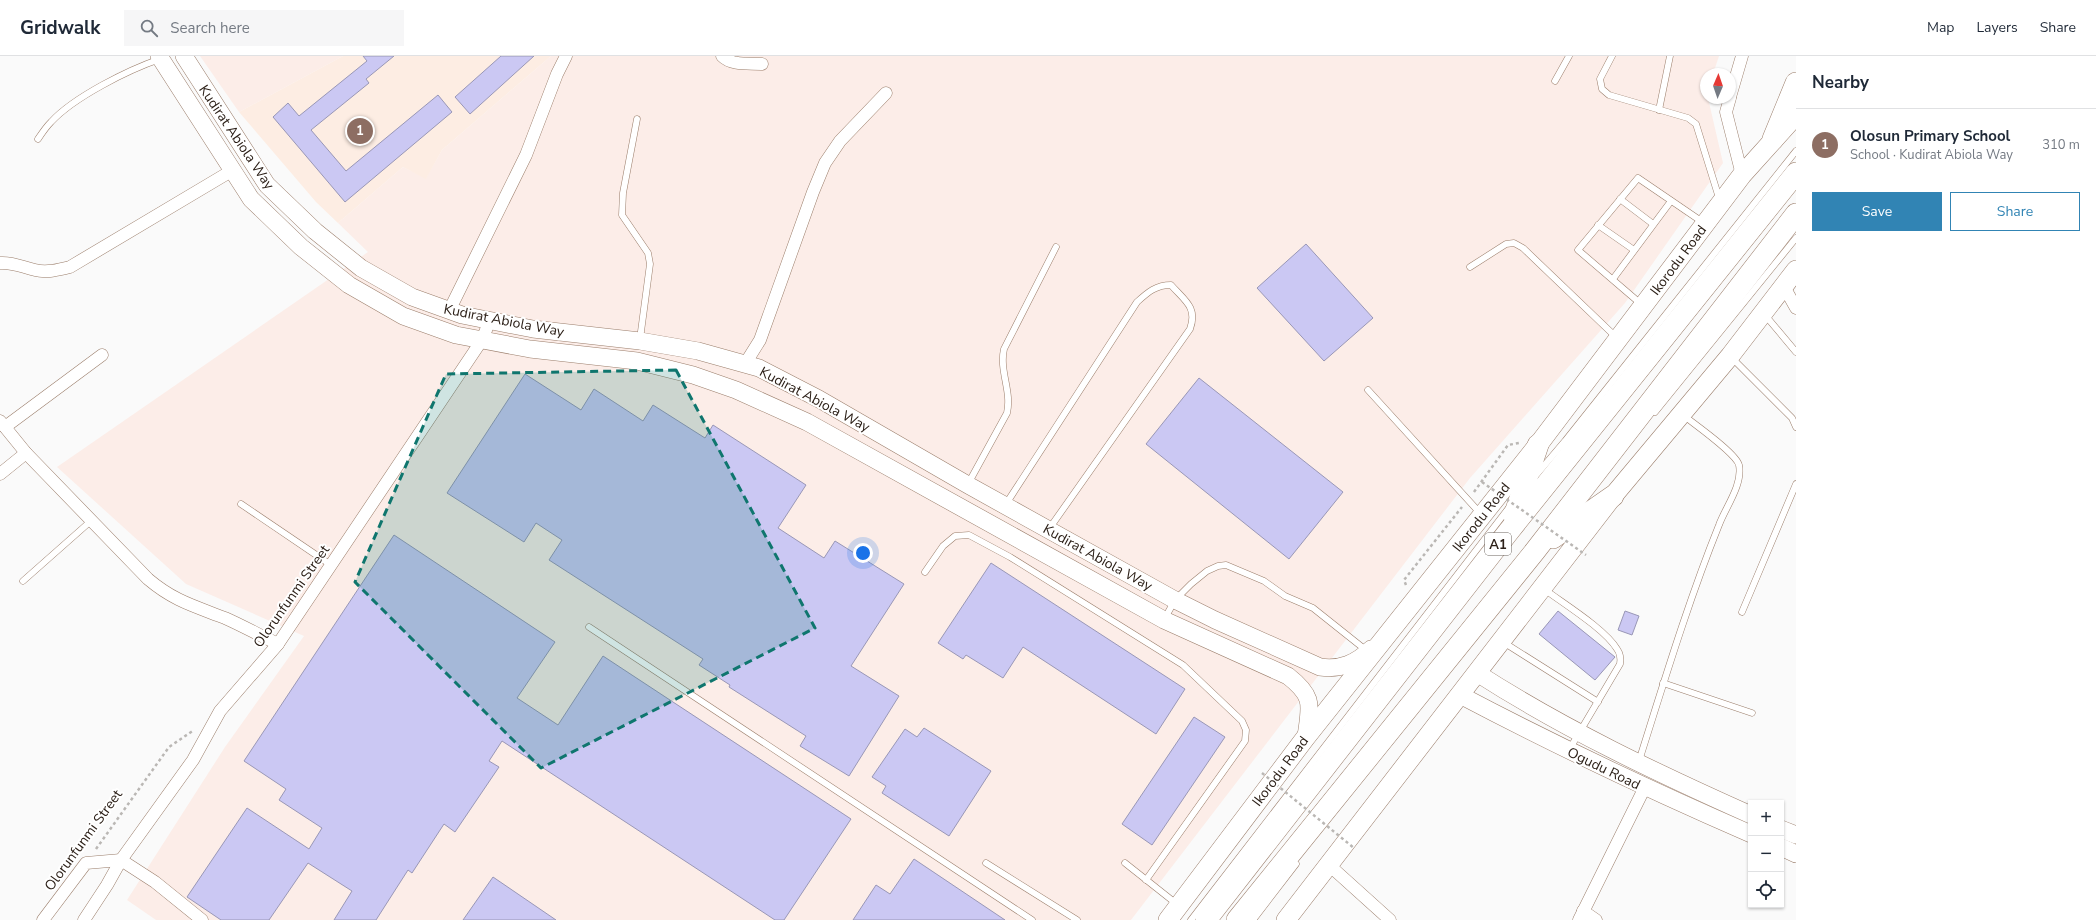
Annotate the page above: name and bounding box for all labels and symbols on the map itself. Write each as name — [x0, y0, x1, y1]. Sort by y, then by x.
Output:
north arrow — [1700, 68, 1736, 104]
street label: Kudirat Abiola Way — [194, 81, 279, 194]
pin: 1 — [347, 116, 373, 146]
street label: Ikorodu Road — [1646, 221, 1711, 299]
street label: Kudirat Abiola Way — [442, 299, 567, 342]
street label: Kudirat Abiola Way — [756, 362, 874, 437]
street label: Ikorodu Road — [1448, 479, 1514, 556]
street label: Kudirat Abiola Way — [1040, 519, 1157, 596]
road number: A1 — [1485, 533, 1511, 555]
street label: Olorunfunmi Street — [249, 541, 334, 651]
your location — [853, 543, 873, 563]
street label: Ikorodu Road — [1248, 732, 1313, 810]
street label: Ogudu Road — [1564, 743, 1643, 794]
street label: Olorunfunmi Street — [40, 786, 127, 895]

